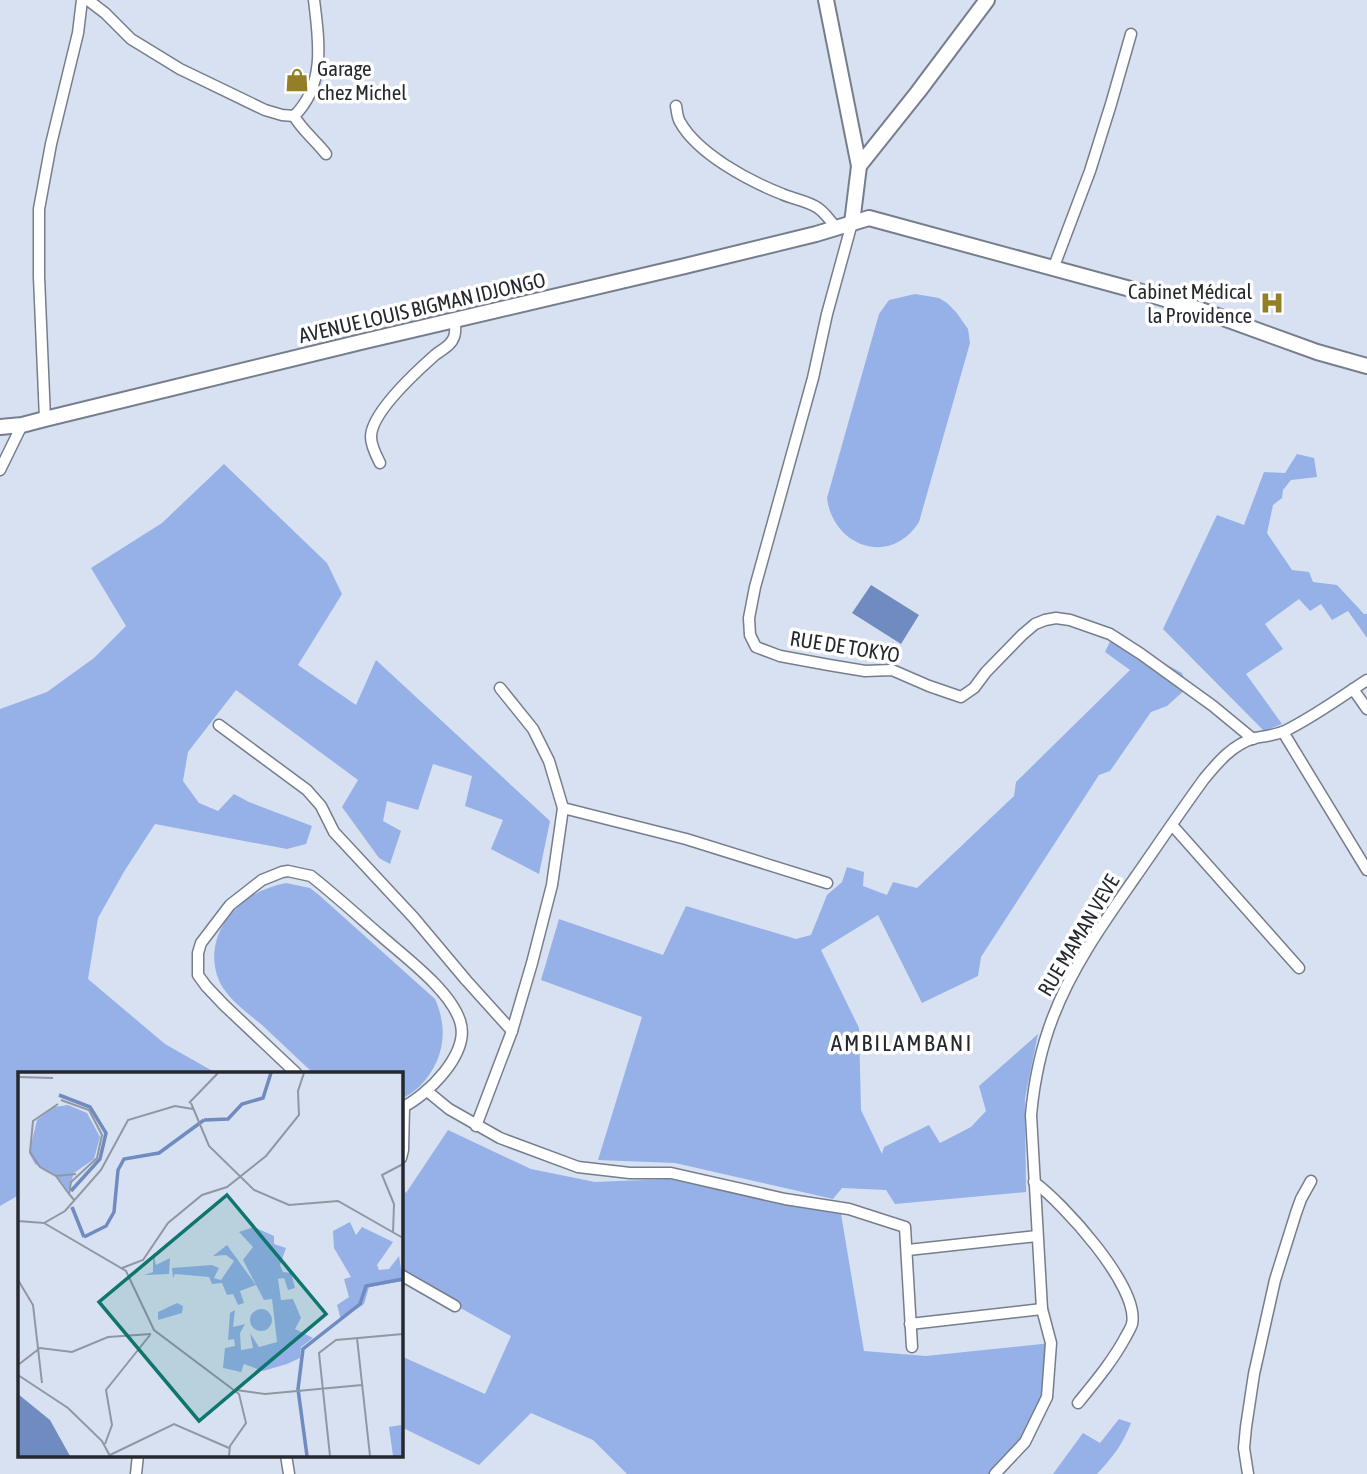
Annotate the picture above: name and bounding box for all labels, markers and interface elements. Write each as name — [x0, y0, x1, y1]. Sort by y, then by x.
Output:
place label: Garage chez Michel — [317, 56, 407, 104]
shop icon: Garage chez Michel — [283, 66, 311, 94]
street label: AVENUE LOUIS BIGMAN IDJONGO — [296, 267, 548, 347]
place label: Cabinet Médical la Providence — [1128, 279, 1252, 327]
hospital icon: Cabinet Médical la Providence — [1258, 289, 1286, 317]
street label: RUE DE TOKYO — [788, 625, 902, 667]
street label: RUE MAMAN VEVE — [1032, 870, 1124, 1000]
district label: AMBILAMBANI — [831, 1030, 973, 1056]
inset map — [18, 1072, 402, 1456]

